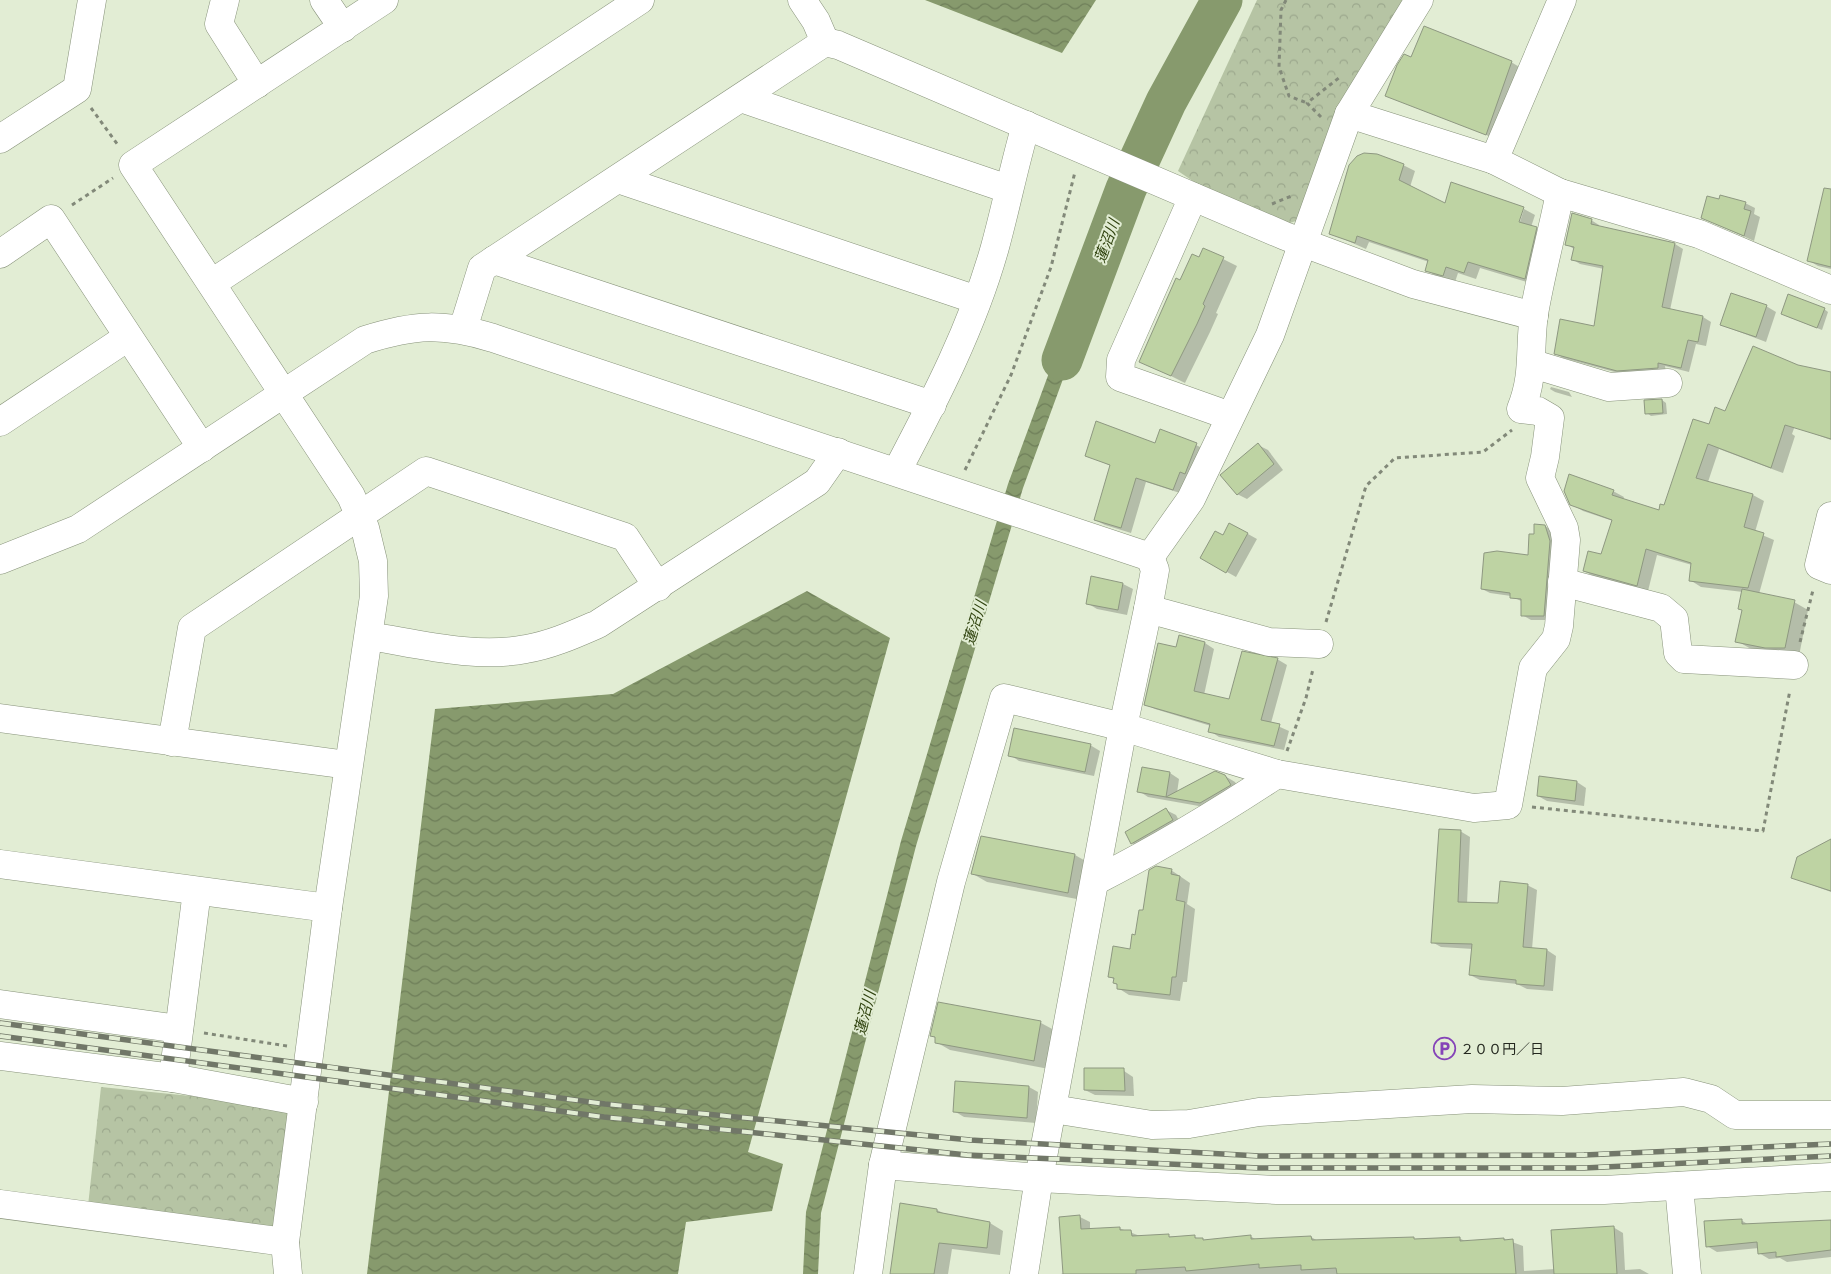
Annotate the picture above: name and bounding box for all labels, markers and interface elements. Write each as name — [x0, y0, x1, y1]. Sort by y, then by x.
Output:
water label: 蓮沼川 — [1091, 215, 1123, 265]
water label: 蓮沼川 — [960, 597, 990, 647]
water label: 蓮沼川 — [851, 987, 879, 1037]
parking icon: ２００円／日 — [1432, 1037, 1456, 1061]
place label: ２００円／日 — [1460, 1041, 1544, 1057]

